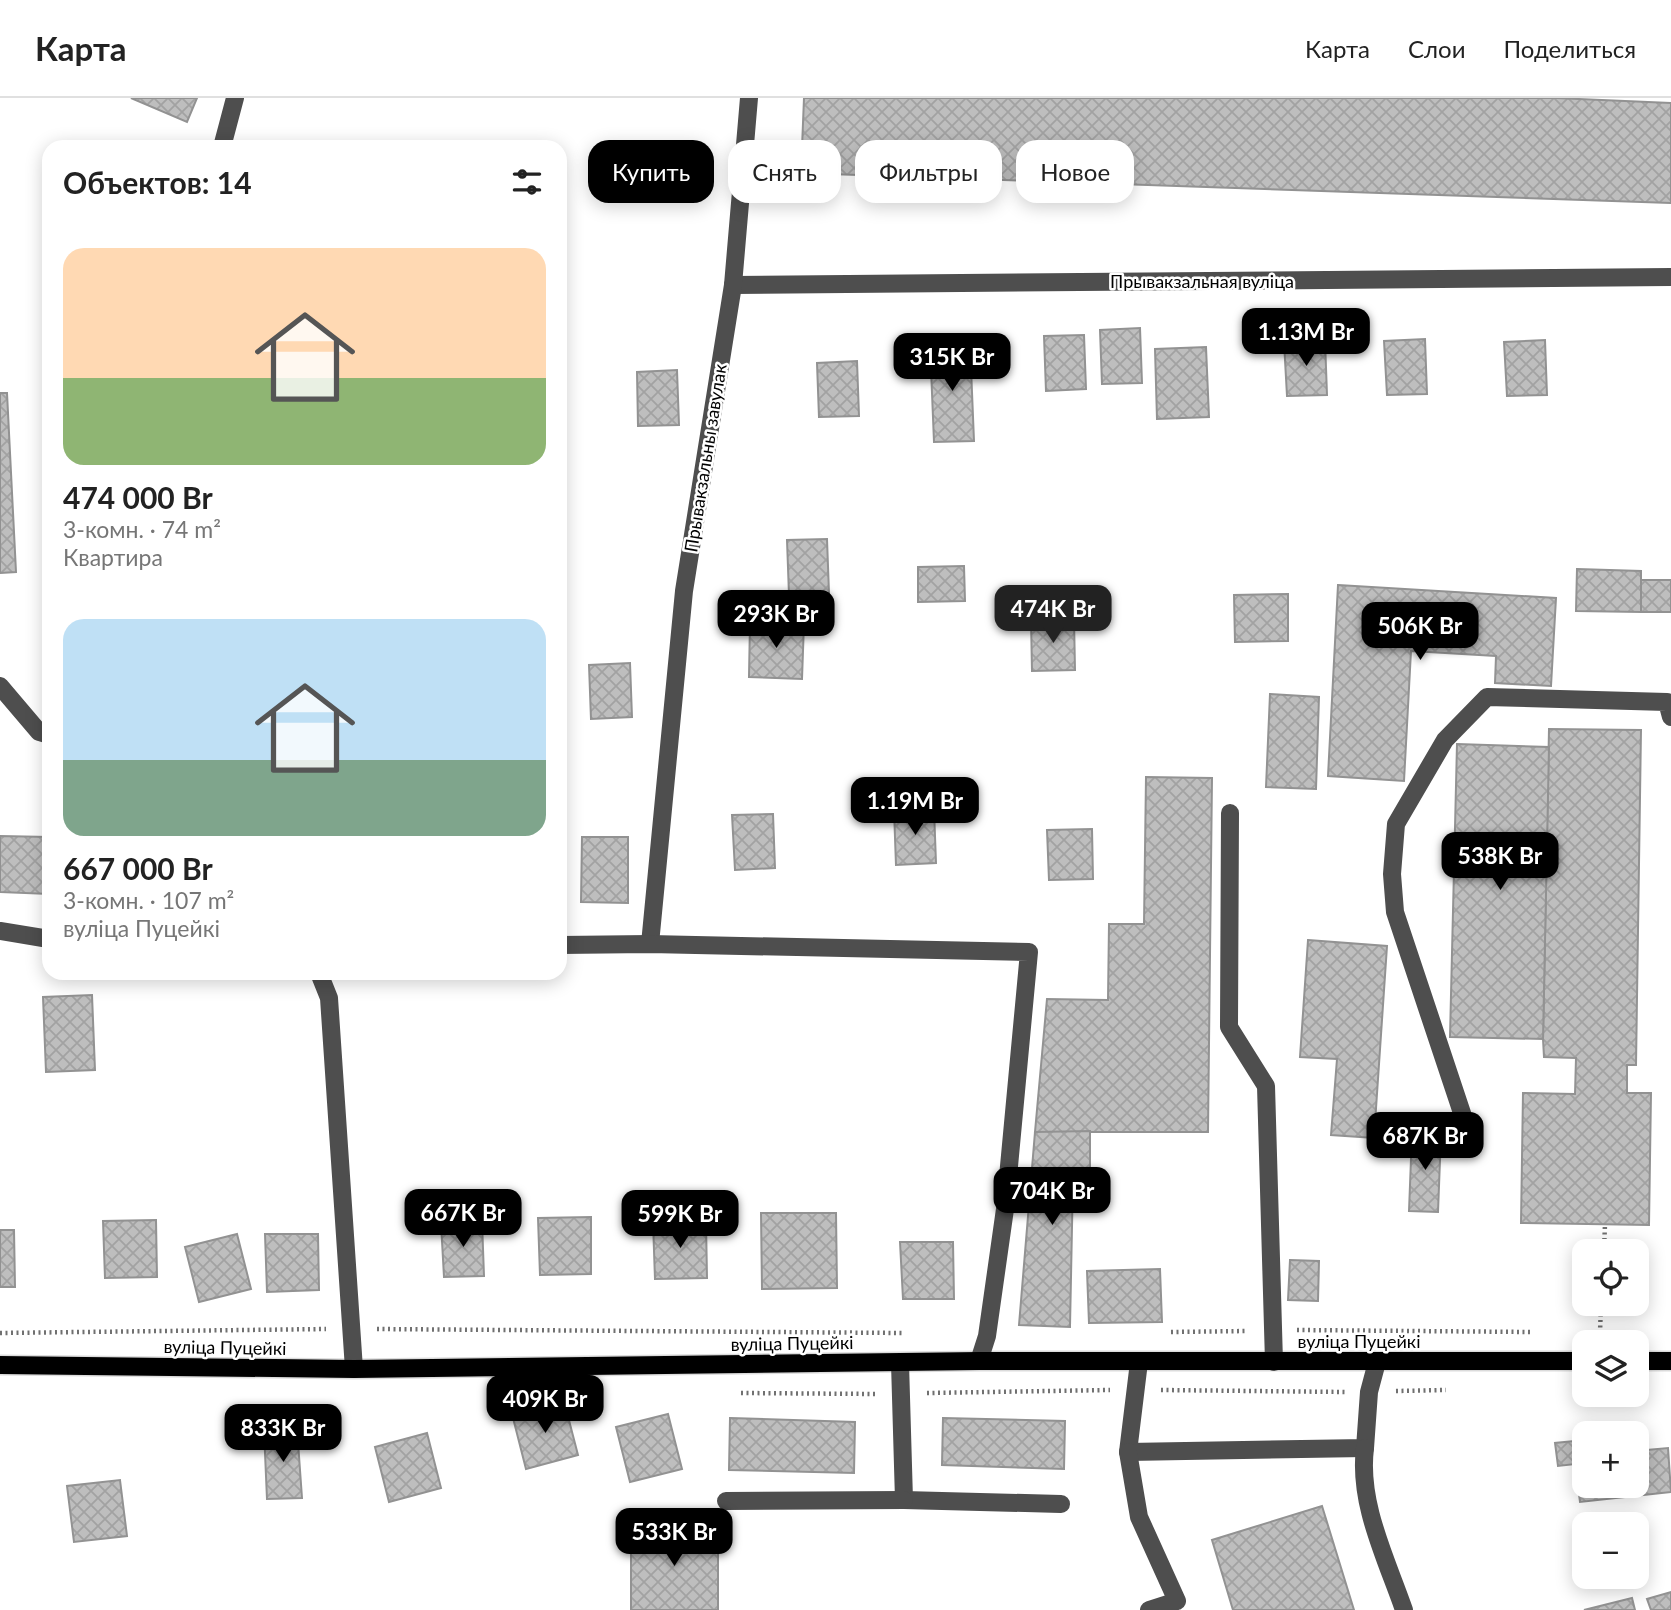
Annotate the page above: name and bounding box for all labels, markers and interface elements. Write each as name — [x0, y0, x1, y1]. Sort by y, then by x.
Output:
text: Карта — [35, 28, 126, 68]
text: Карта — [1305, 34, 1370, 63]
text: Слои — [1408, 34, 1465, 63]
text: Поделиться — [1503, 34, 1636, 63]
chip: Купить — [588, 140, 714, 203]
chip: Снять — [728, 140, 841, 203]
chip: Фильтры — [855, 140, 1002, 203]
chip: Новое — [1016, 140, 1134, 203]
icon: filters — [508, 163, 546, 201]
text: Объектов: 14 — [63, 164, 252, 200]
street label: Прывакзальная вуліца — [1110, 270, 1294, 292]
icon: home — [242, 294, 368, 420]
pin: 1.13M Br — [1234, 308, 1378, 368]
text: 1.13M Br — [1258, 317, 1354, 345]
pin: 315K Br — [887, 334, 1017, 393]
text: 315K Br — [910, 342, 994, 370]
street label: Прывакзальны завулак — [679, 362, 731, 554]
text: 474 000 Br — [63, 479, 213, 515]
text: 3-комн. · 74 m² — [63, 515, 221, 543]
text: Квартира — [63, 543, 163, 571]
pin: 474K Br — [988, 586, 1118, 645]
pin: 293K Br — [711, 590, 841, 650]
text: 474K Br — [1011, 594, 1095, 622]
text: 293K Br — [734, 599, 818, 627]
pin: 506K Br — [1355, 602, 1485, 662]
text: 506K Br — [1378, 611, 1462, 639]
icon: home — [242, 665, 368, 791]
pin: 1.19M Br — [843, 778, 987, 837]
text: 1.19M Br — [867, 786, 963, 814]
pin: 538K Br — [1435, 832, 1565, 892]
text: 538K Br — [1458, 841, 1542, 869]
text: 667 000 Br — [63, 850, 213, 886]
text: 3-комн. · 107 m² — [63, 886, 234, 914]
text: вуліца Пуцейкі — [63, 914, 220, 942]
pin: 687K Br — [1360, 1112, 1490, 1172]
text: 687K Br — [1383, 1121, 1467, 1149]
pin: 704K Br — [987, 1168, 1117, 1227]
text: 704K Br — [1010, 1176, 1094, 1204]
pin: 667K Br — [398, 1190, 528, 1249]
pin: 599K Br — [615, 1190, 745, 1250]
text: 667K Br — [421, 1198, 505, 1226]
text: 599K Br — [638, 1199, 722, 1227]
map controls — [1572, 1239, 1649, 1589]
button: locate — [1572, 1239, 1649, 1316]
street label: вуліца Пуцейкі — [1298, 1330, 1420, 1352]
button: layers — [1572, 1330, 1649, 1407]
street label: вуліца Пуцейкі — [730, 1331, 854, 1355]
street label: вуліца Пуцейкі — [163, 1335, 287, 1359]
pin: 409K Br — [480, 1376, 610, 1435]
text: 409K Br — [503, 1384, 587, 1412]
pin: 833K Br — [218, 1404, 348, 1464]
text: 833K Br — [241, 1413, 325, 1441]
button: + — [1572, 1421, 1649, 1498]
pin: 533K Br — [609, 1508, 739, 1568]
button: − — [1572, 1512, 1649, 1589]
text: 533K Br — [632, 1517, 716, 1545]

